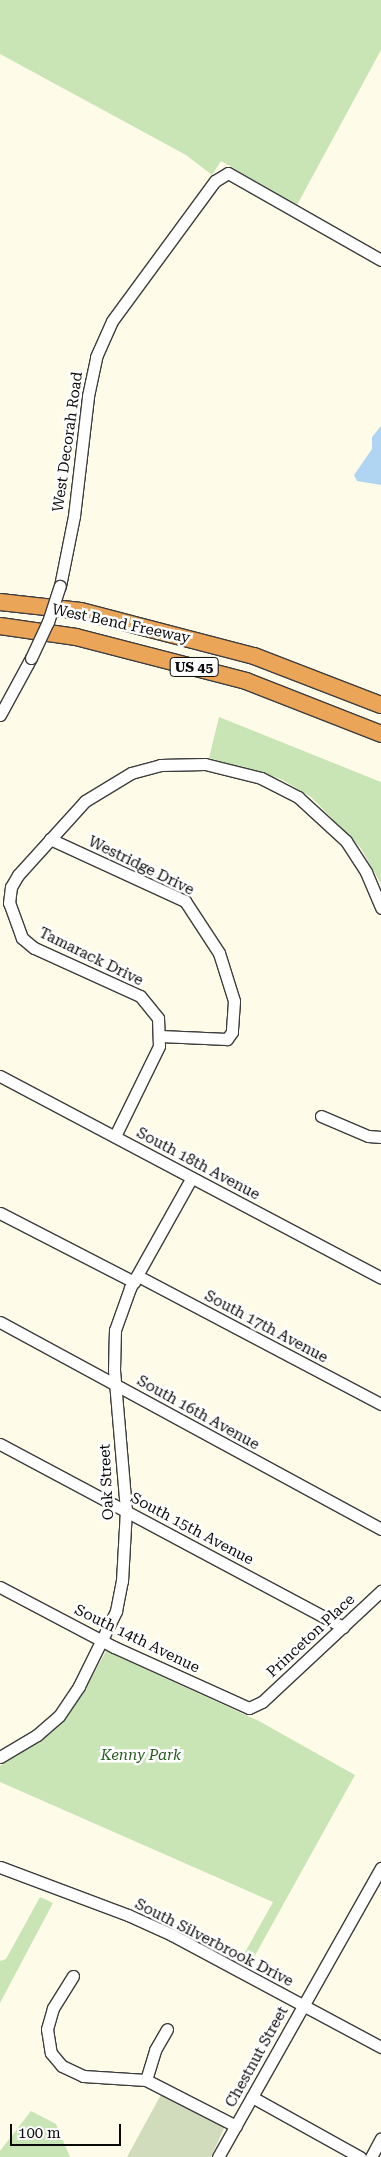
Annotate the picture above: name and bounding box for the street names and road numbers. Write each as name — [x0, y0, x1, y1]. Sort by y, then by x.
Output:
street label: West Decorah Road — [49, 371, 87, 513]
street label: West Bend Freeway — [50, 601, 192, 647]
road number: US 45 — [169, 656, 219, 679]
street label: Westridge Drive — [85, 833, 197, 899]
street label: Tamarack Drive — [36, 924, 146, 990]
street label: South 18th Avenue — [133, 1124, 263, 1204]
street label: South 17th Avenue — [201, 1287, 331, 1367]
street label: South 16th Avenue — [134, 1372, 262, 1454]
street label: Oak Street — [96, 1443, 118, 1521]
street label: South 15th Avenue — [127, 1489, 257, 1569]
street label: Princeton Place — [263, 1591, 359, 1681]
street label: South 14th Avenue — [72, 1601, 202, 1677]
street label: South Silverbrook Drive — [132, 1895, 296, 1991]
street label: Chestnut Street — [222, 2003, 292, 2111]

